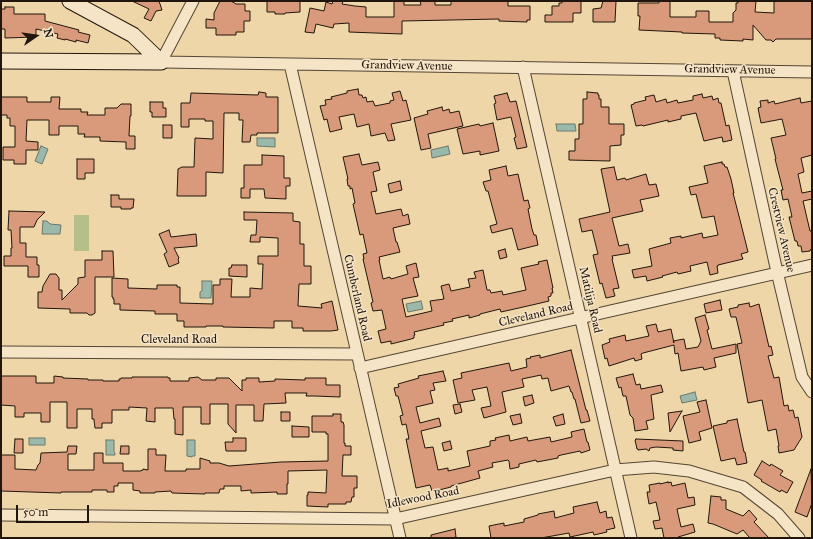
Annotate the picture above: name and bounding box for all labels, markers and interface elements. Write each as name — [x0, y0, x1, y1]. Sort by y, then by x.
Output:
north arrow — [16, 16, 56, 56]
text: N — [41, 27, 56, 39]
street label: Grandview Avenue — [361, 58, 453, 74]
street label: Grandview Avenue — [684, 62, 776, 78]
street label: Crestview Avenue — [764, 186, 798, 274]
street label: Cumberland Road — [340, 253, 374, 343]
street label: Matilija Road — [575, 265, 605, 335]
street label: Cleveland Road — [497, 299, 575, 331]
street label: Cleveland Road — [141, 333, 217, 347]
street label: Idlewood Road — [386, 484, 460, 512]
scale bar — [18, 497, 91, 523]
text: 50 m — [23, 505, 48, 519]

